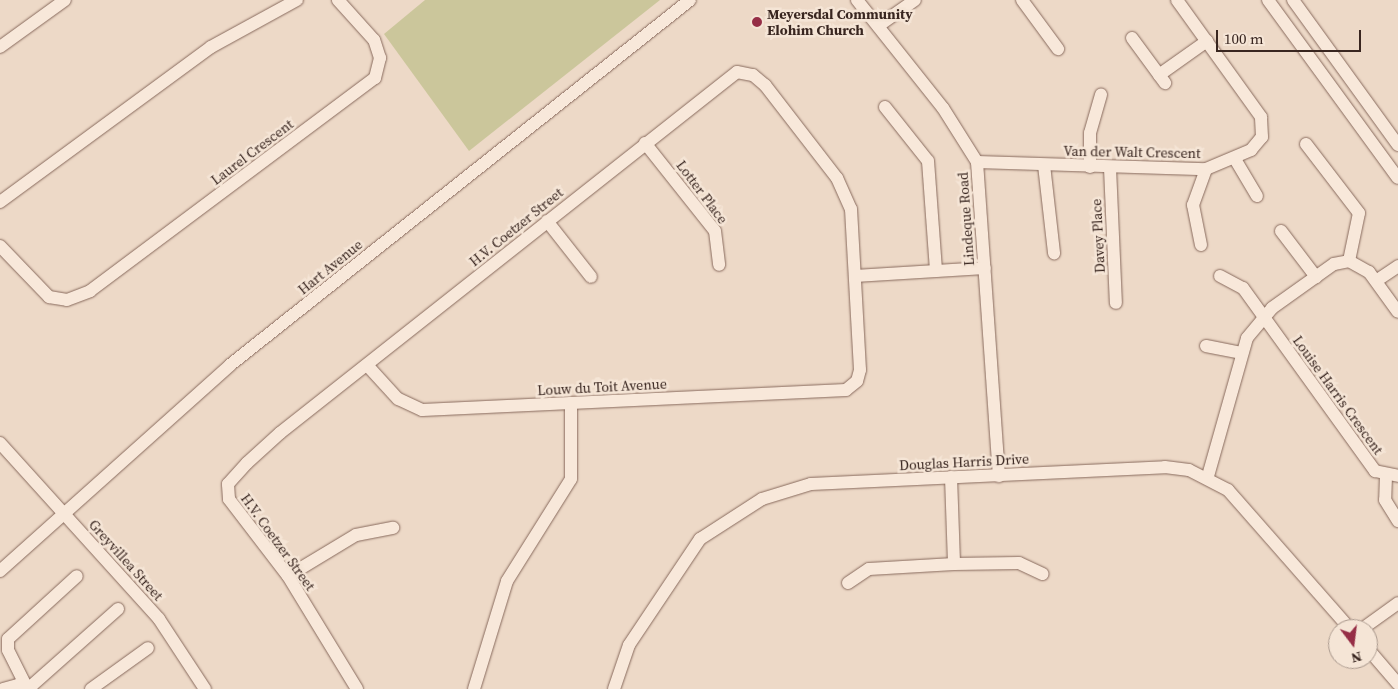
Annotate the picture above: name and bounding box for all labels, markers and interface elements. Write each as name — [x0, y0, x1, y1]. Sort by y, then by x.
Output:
place label: Meyersdal Community Elohim Church — [767, 6, 913, 38]
marker: Meyersdal Community Elohim Church — [751, 16, 763, 28]
scale bar — [1218, 20, 1363, 52]
text: 100 m — [1224, 28, 1264, 49]
street label: Laurel Crescent — [208, 116, 296, 188]
street label: Van der Walt Crescent — [1063, 142, 1201, 162]
street label: Lotter Place — [673, 157, 731, 227]
street label: Lindeque Road — [954, 172, 978, 266]
street label: H.V. Coetzer Street — [466, 184, 566, 270]
street label: Davey Place — [1088, 198, 1108, 274]
street label: Hart Avenue — [294, 236, 366, 298]
street label: Louise Harris Crescent — [1289, 332, 1387, 458]
street label: Louw du Toit Avenue — [537, 375, 667, 399]
street label: Douglas Harris Drive — [899, 450, 1029, 474]
street label: H.V. Coetzer Street — [237, 490, 319, 594]
street label: Greyvillea Street — [85, 516, 167, 604]
north arrow — [1328, 619, 1378, 669]
text: N — [1349, 647, 1364, 669]

